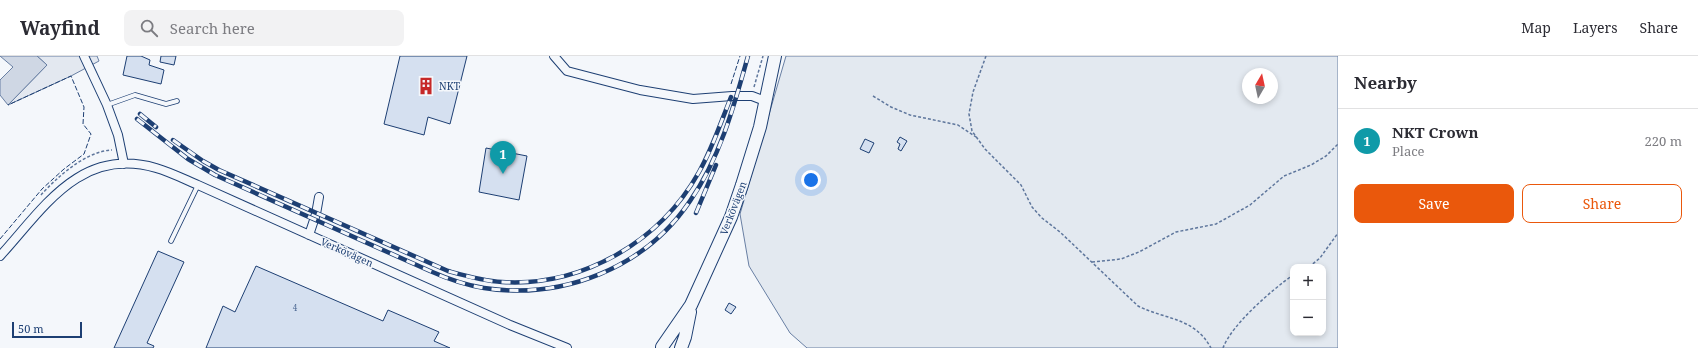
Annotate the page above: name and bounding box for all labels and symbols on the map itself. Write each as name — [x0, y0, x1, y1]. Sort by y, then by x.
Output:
north arrow — [1242, 68, 1278, 104]
building icon: NKT — [416, 76, 436, 96]
place label: NKT — [439, 79, 460, 93]
pin: 1 — [490, 141, 516, 174]
your location — [801, 170, 821, 190]
street label: Verkövägen — [716, 179, 750, 237]
street label: Verkövägen — [318, 234, 376, 270]
house number: 4 — [293, 302, 298, 313]
scale bar — [12, 320, 82, 339]

